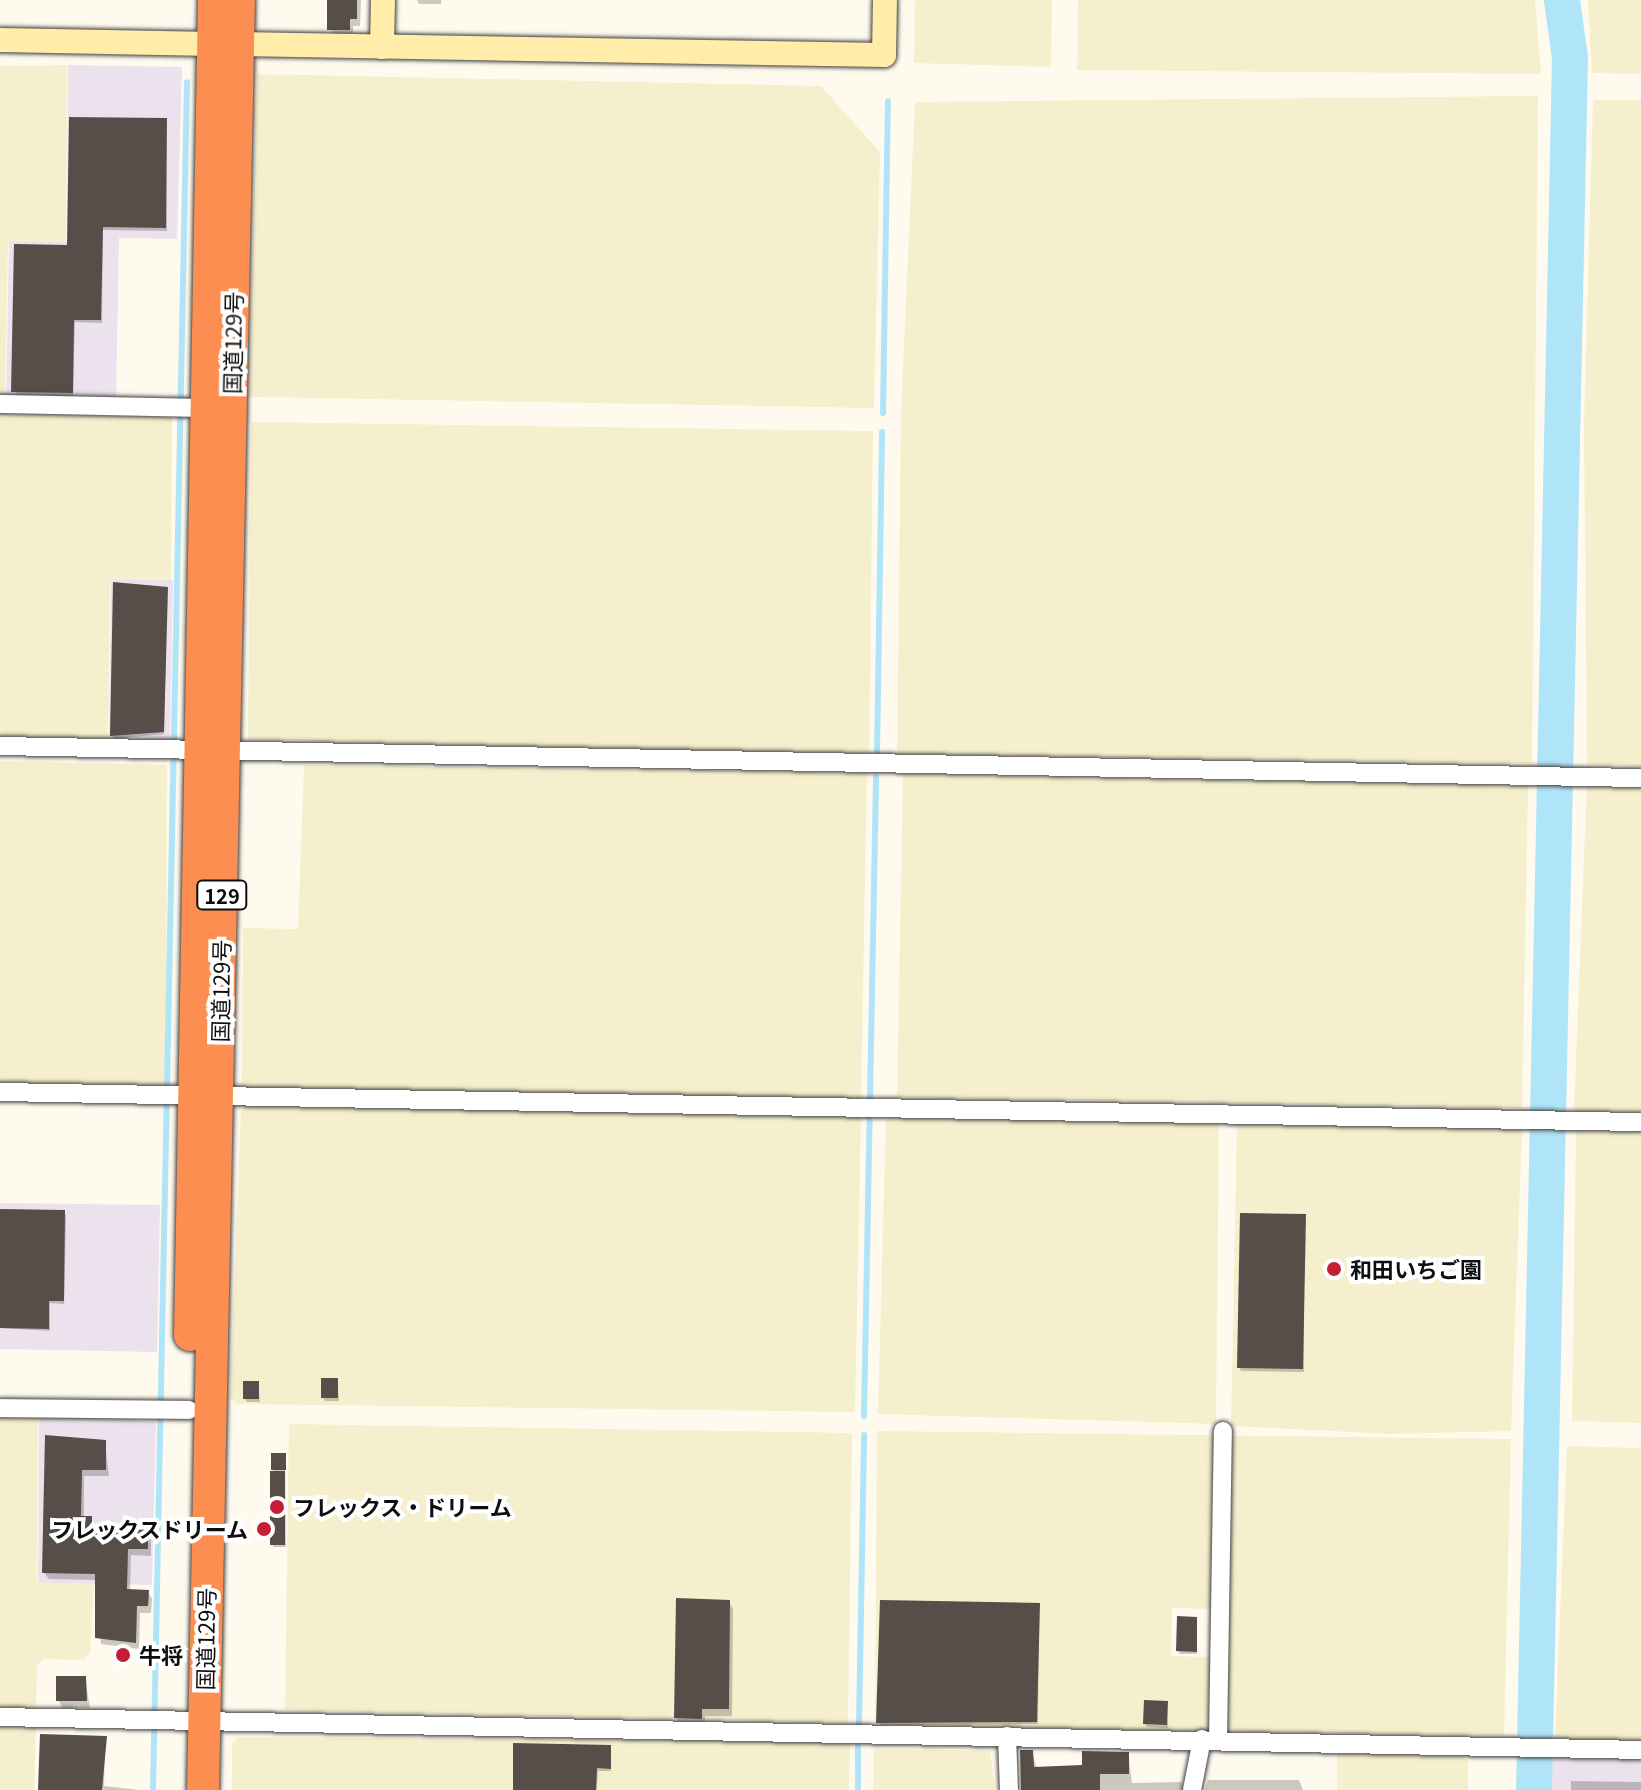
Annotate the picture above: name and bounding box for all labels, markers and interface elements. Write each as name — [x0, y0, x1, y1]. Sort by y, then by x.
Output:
street label: 国道129号 — [218, 291, 246, 395]
road number: 129 — [196, 879, 248, 911]
street label: 国道129号 — [206, 939, 234, 1043]
place label: 和田いちご園 — [1350, 1256, 1482, 1282]
marker: 和田いちご園 — [1325, 1260, 1343, 1278]
place label: フレックス・ドリーム — [293, 1494, 513, 1520]
marker: フレックス・ドリーム — [268, 1498, 286, 1516]
place label: フレックスドリーム — [50, 1516, 248, 1542]
marker: フレックスドリーム — [255, 1520, 273, 1538]
street label: 国道129号 — [191, 1587, 219, 1691]
place label: 牛将 — [139, 1642, 183, 1668]
marker: 牛将 — [114, 1646, 132, 1664]

